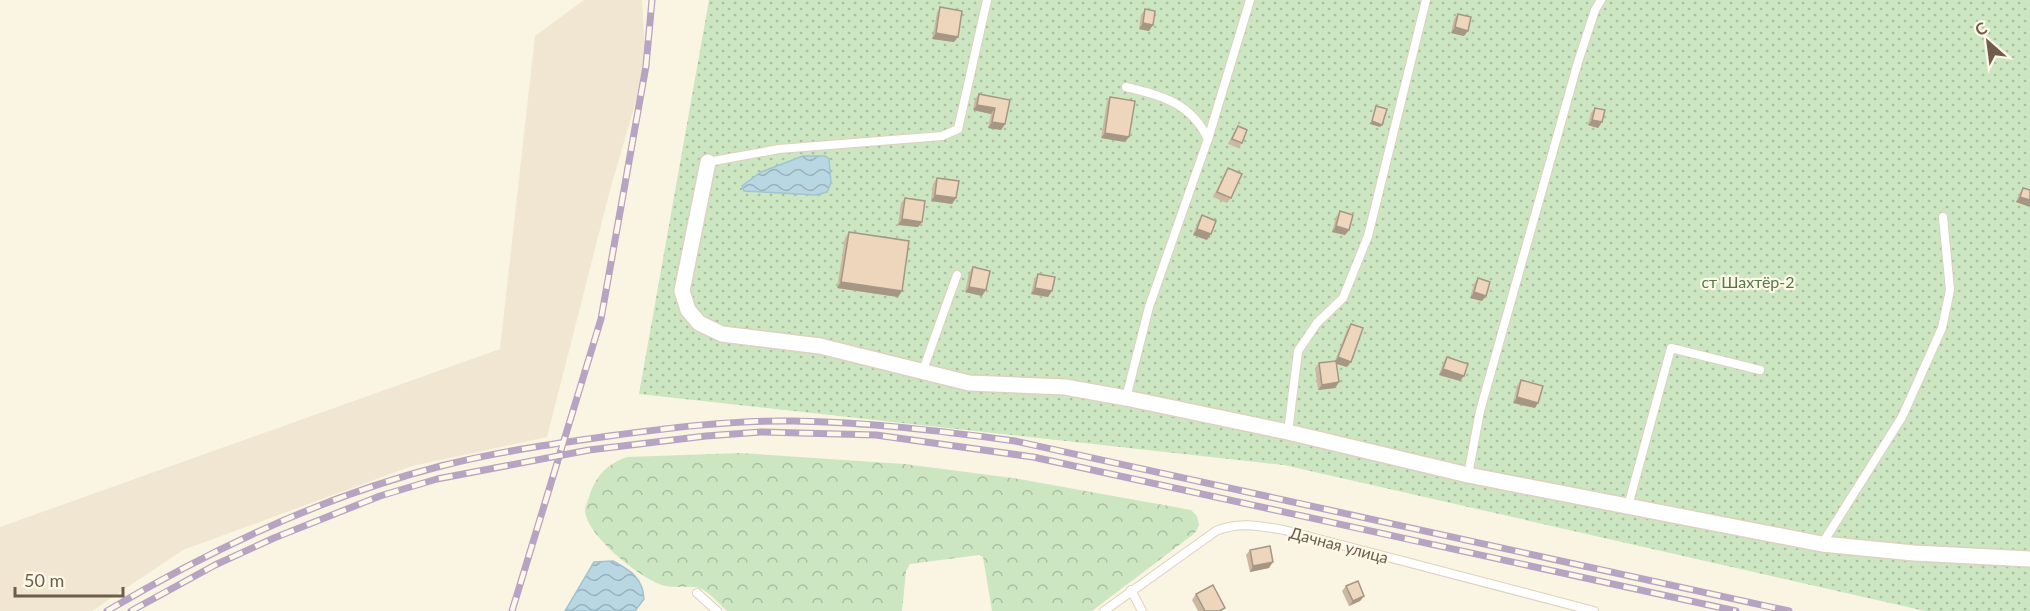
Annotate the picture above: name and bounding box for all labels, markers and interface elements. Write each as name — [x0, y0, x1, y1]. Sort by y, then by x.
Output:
north arrow — [1958, 12, 2018, 72]
text: С — [1972, 17, 1990, 39]
park label: ст Шахтёр-2 — [1701, 272, 1795, 291]
street label: Дачная улица — [1288, 522, 1391, 567]
scale bar — [15, 560, 123, 598]
text: 50 m — [24, 569, 64, 591]

